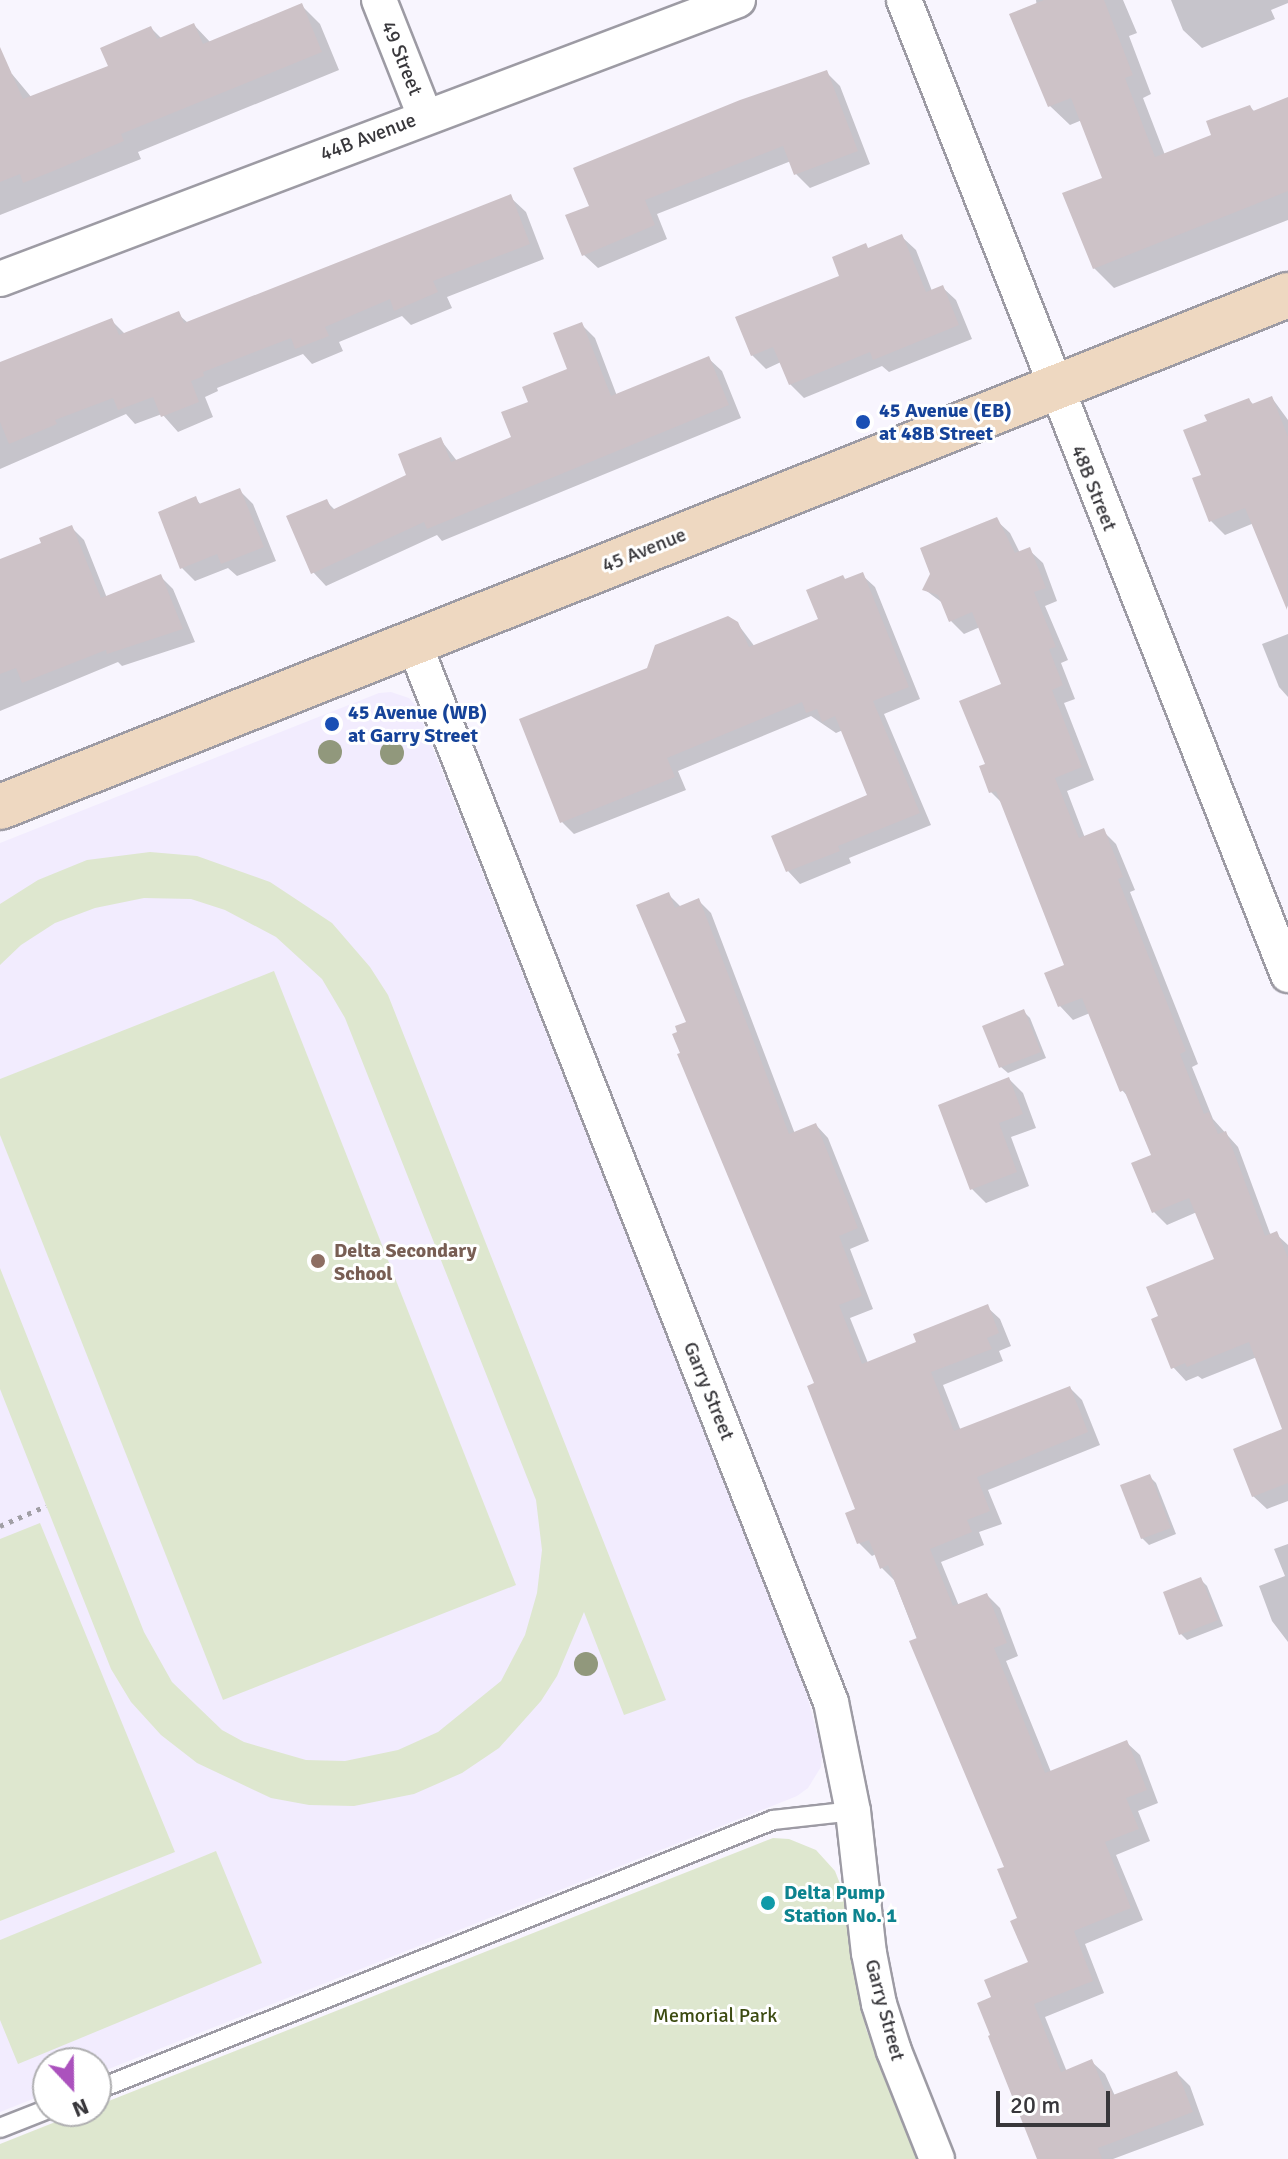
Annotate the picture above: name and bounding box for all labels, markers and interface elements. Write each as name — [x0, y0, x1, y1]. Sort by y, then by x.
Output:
street label: 49 Street — [376, 17, 428, 99]
street label: 44B Avenue — [317, 108, 419, 166]
place label: 45 Avenue (EB) at 48B Street — [879, 398, 1012, 445]
marker: 45 Avenue (EB) at 48B Street — [854, 413, 872, 431]
street label: 48B Street — [1066, 442, 1122, 534]
street label: 45 Avenue — [598, 522, 690, 578]
place label: 45 Avenue (WB) at Garry Street — [348, 700, 487, 747]
marker: 45 Avenue (WB) at Garry Street — [323, 715, 341, 733]
place label: Delta Secondary School — [334, 1238, 477, 1285]
marker: Delta Secondary School — [309, 1252, 327, 1270]
street label: Garry Street — [678, 1338, 740, 1444]
place label: Delta Pump Station No. 1 — [784, 1880, 897, 1927]
marker: Delta Pump Station No. 1 — [759, 1894, 777, 1912]
street label: Garry Street — [860, 1957, 910, 2063]
park label: Memorial Park — [653, 2003, 777, 2027]
north arrow — [32, 2047, 112, 2127]
scale bar — [1000, 2075, 1114, 2125]
text: 20 m — [1010, 2090, 1060, 2120]
text: N — [68, 2092, 93, 2123]

